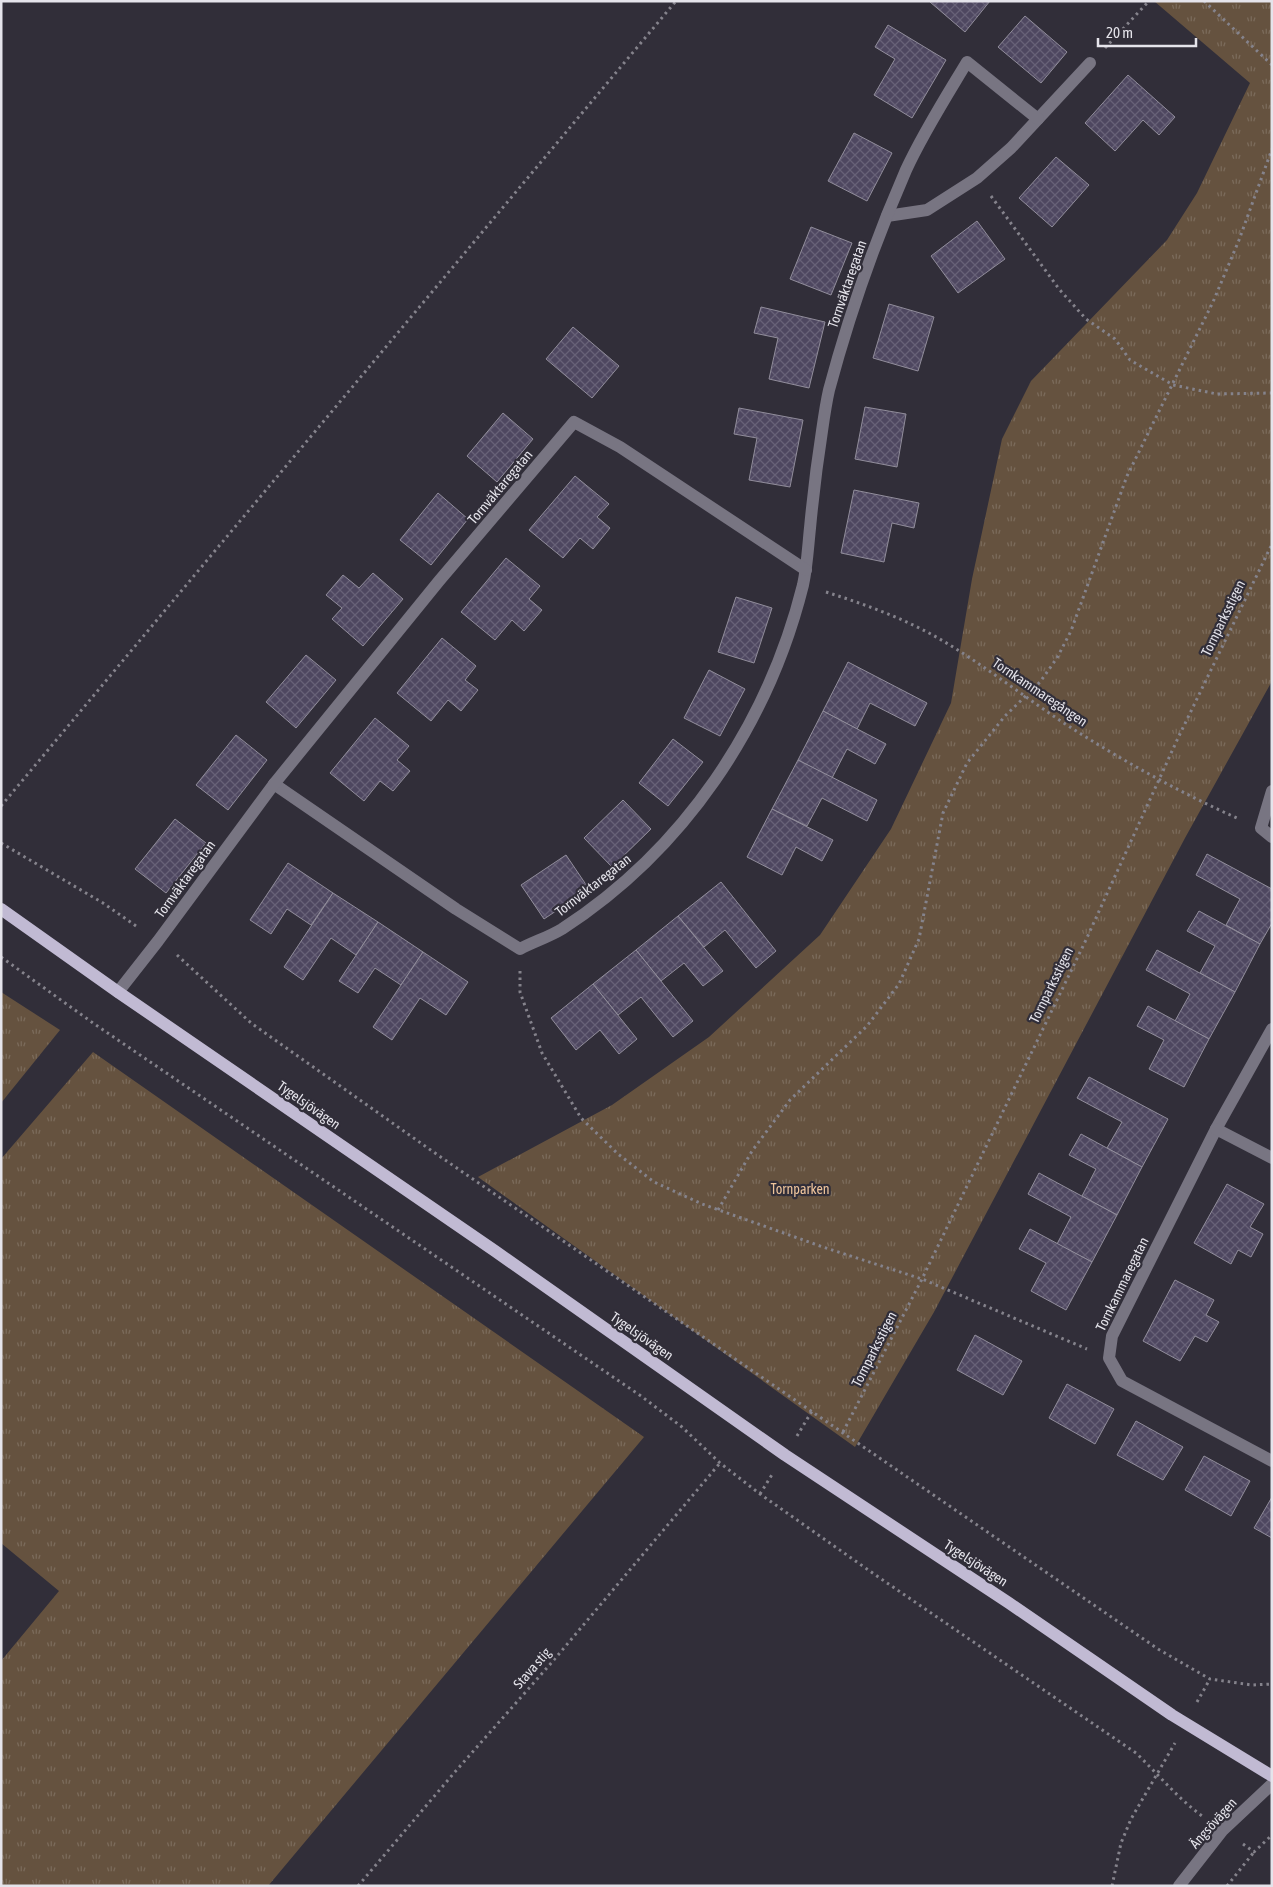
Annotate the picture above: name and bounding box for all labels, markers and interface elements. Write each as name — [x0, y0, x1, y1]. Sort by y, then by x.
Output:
scale bar — [1098, 15, 1196, 47]
text: 20 m — [1106, 24, 1133, 41]
street label: Tornväktaregatan — [825, 238, 869, 330]
street label: Tornväktaregatan — [464, 447, 536, 527]
street label: Tornparksstigen — [1198, 578, 1248, 658]
street label: Tornkammaregången — [990, 654, 1090, 730]
street label: Tornväktaregatan — [152, 837, 218, 921]
street label: Tornväktaregatan — [552, 850, 634, 920]
street label: Tornparksstigen — [1026, 945, 1076, 1025]
street label: Tygelsjövägen — [275, 1078, 343, 1132]
park label: Tornparken — [770, 1181, 830, 1197]
street label: Tornkammaregatan — [1092, 1235, 1152, 1333]
street label: Tygelsjövägen — [608, 1309, 676, 1363]
street label: Tornparksstigen — [848, 1309, 900, 1389]
street label: Tygelsjövägen — [941, 1536, 1011, 1590]
street label: Stava stig — [510, 1644, 554, 1692]
street label: Ängsövägen — [1186, 1795, 1240, 1851]

